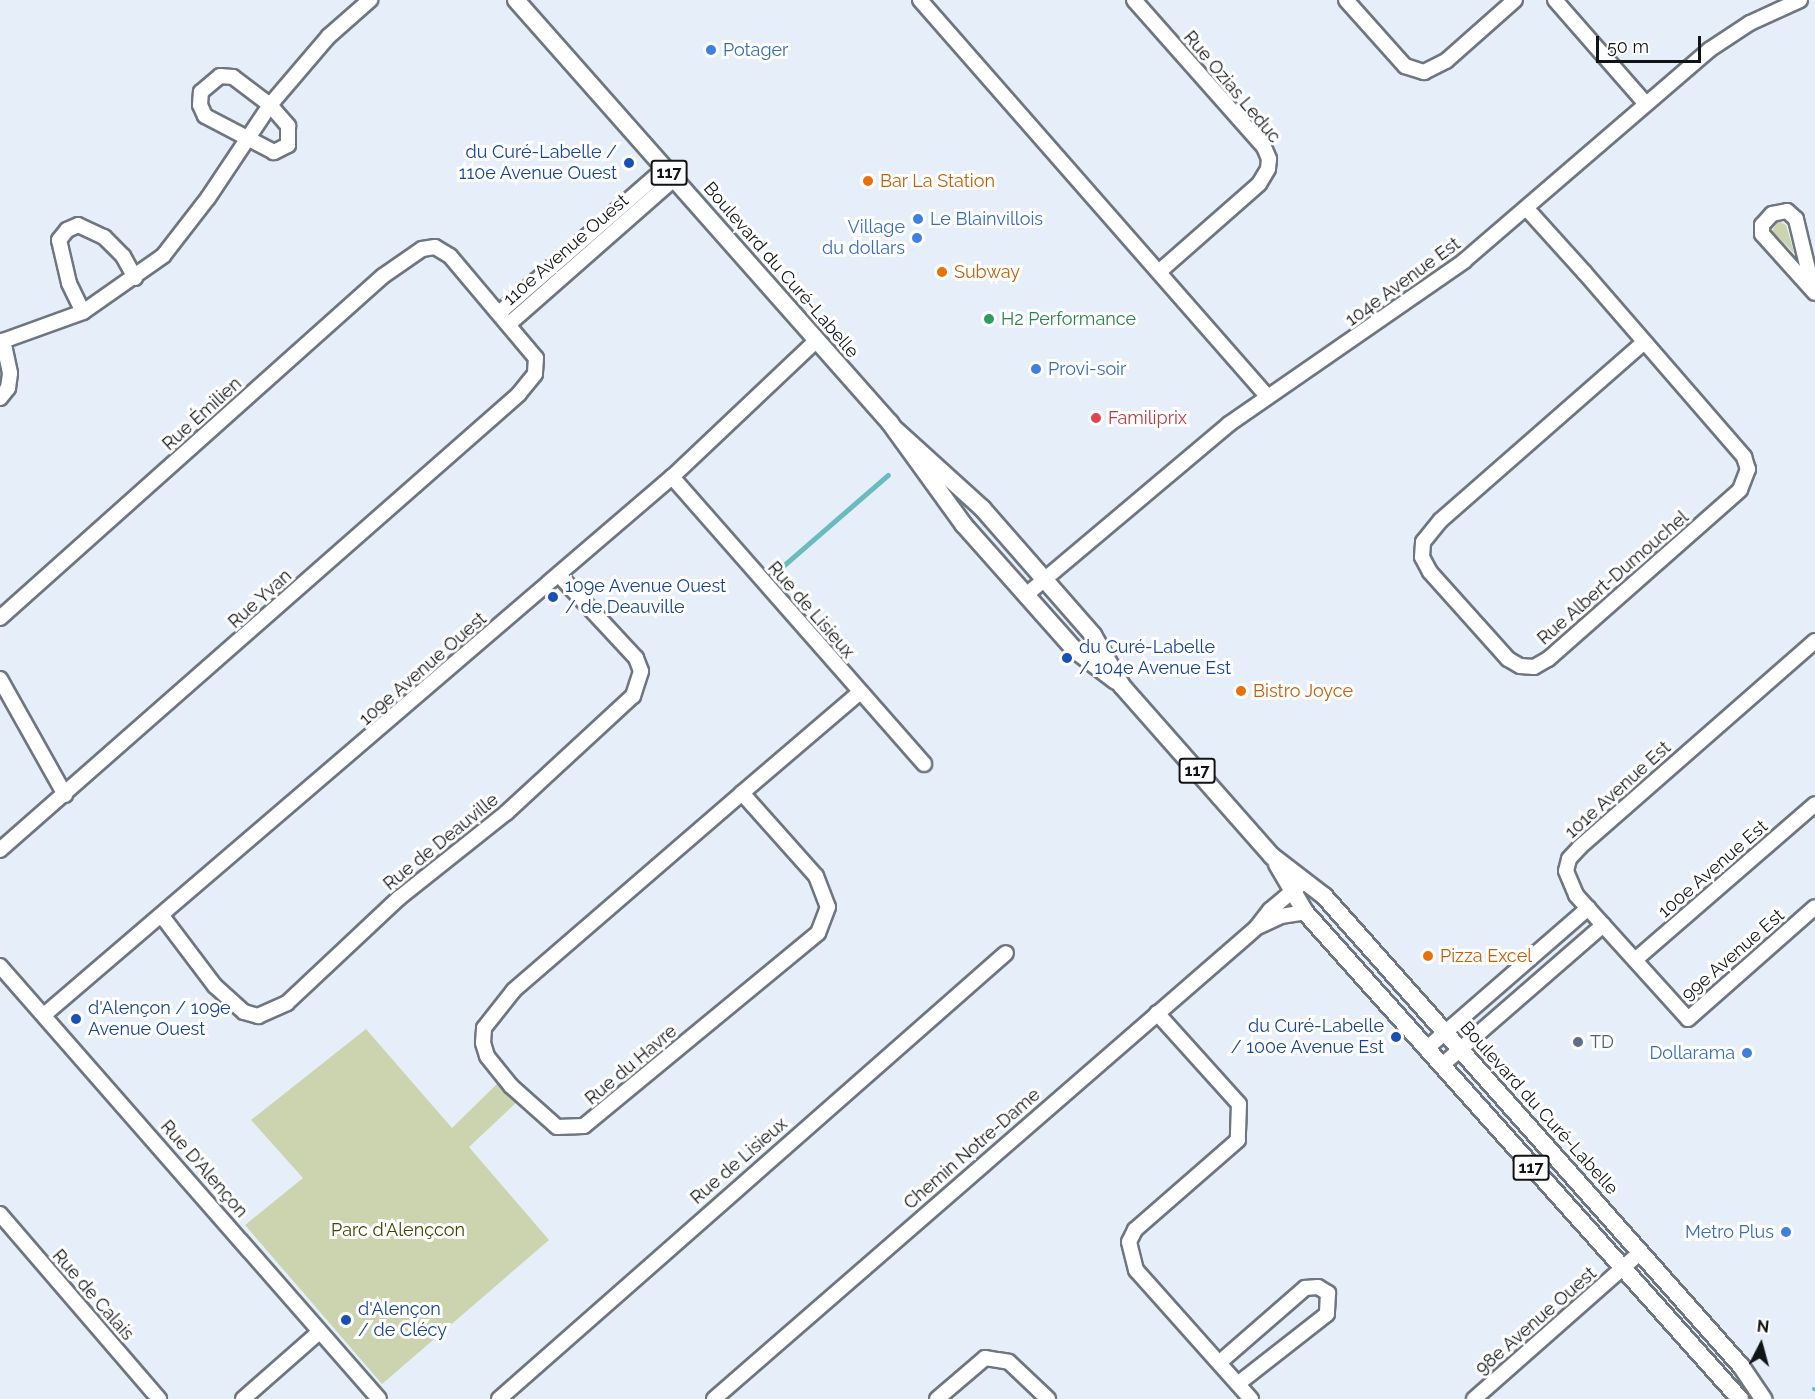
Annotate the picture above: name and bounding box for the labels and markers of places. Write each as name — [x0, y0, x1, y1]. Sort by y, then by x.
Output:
place label: Potager — [723, 39, 788, 61]
marker: Potager — [704, 43, 718, 57]
place label: du Curé-Labelle / 110e Avenue Ouest — [458, 142, 617, 184]
marker: du Curé-Labelle / 110e Avenue Ouest — [622, 156, 636, 170]
place label: Bar La Station — [880, 170, 995, 192]
marker: Bar La Station — [861, 174, 875, 188]
place label: Le Blainvillois — [930, 208, 1043, 230]
marker: Le Blainvillois — [911, 212, 925, 226]
place label: Village du dollars — [822, 217, 905, 260]
marker: Village du dollars — [910, 231, 924, 245]
place label: Subway — [954, 261, 1020, 283]
marker: Subway — [935, 265, 949, 279]
place label: H2 Performance — [1001, 308, 1136, 330]
marker: H2 Performance — [982, 312, 996, 326]
place label: Provi-soir — [1048, 358, 1126, 380]
marker: Provi-soir — [1029, 362, 1043, 376]
place label: Familiprix — [1108, 407, 1187, 429]
marker: Familiprix — [1089, 411, 1103, 425]
place label: 109e Avenue Ouest / de Deauville — [565, 576, 727, 618]
marker: 109e Avenue Ouest / de Deauville — [546, 590, 560, 604]
place label: du Curé-Labelle / 104e Avenue Est — [1079, 637, 1232, 680]
marker: du Curé-Labelle / 104e Avenue Est — [1060, 651, 1074, 665]
place label: Bistro Joyce — [1253, 680, 1354, 702]
marker: Bistro Joyce — [1234, 684, 1248, 698]
place label: Pizza Excel — [1440, 945, 1532, 967]
marker: Pizza Excel — [1421, 949, 1435, 963]
place label: d'Alençon / 109e Avenue Ouest — [88, 998, 231, 1040]
marker: d'Alençon / 109e Avenue Ouest — [69, 1012, 83, 1026]
place label: du Curé-Labelle / 100e Avenue Est — [1230, 1016, 1384, 1058]
marker: du Curé-Labelle / 100e Avenue Est — [1389, 1030, 1403, 1044]
place label: TD — [1590, 1031, 1614, 1053]
marker: TD — [1571, 1035, 1585, 1049]
place label: Dollarama — [1649, 1042, 1735, 1064]
marker: Dollarama — [1740, 1046, 1754, 1060]
place label: Metro Plus — [1685, 1221, 1774, 1243]
marker: Metro Plus — [1779, 1225, 1793, 1239]
place label: d'Alençon / de Clécy — [358, 1299, 447, 1342]
marker: d'Alençon / de Clécy — [339, 1313, 353, 1327]

